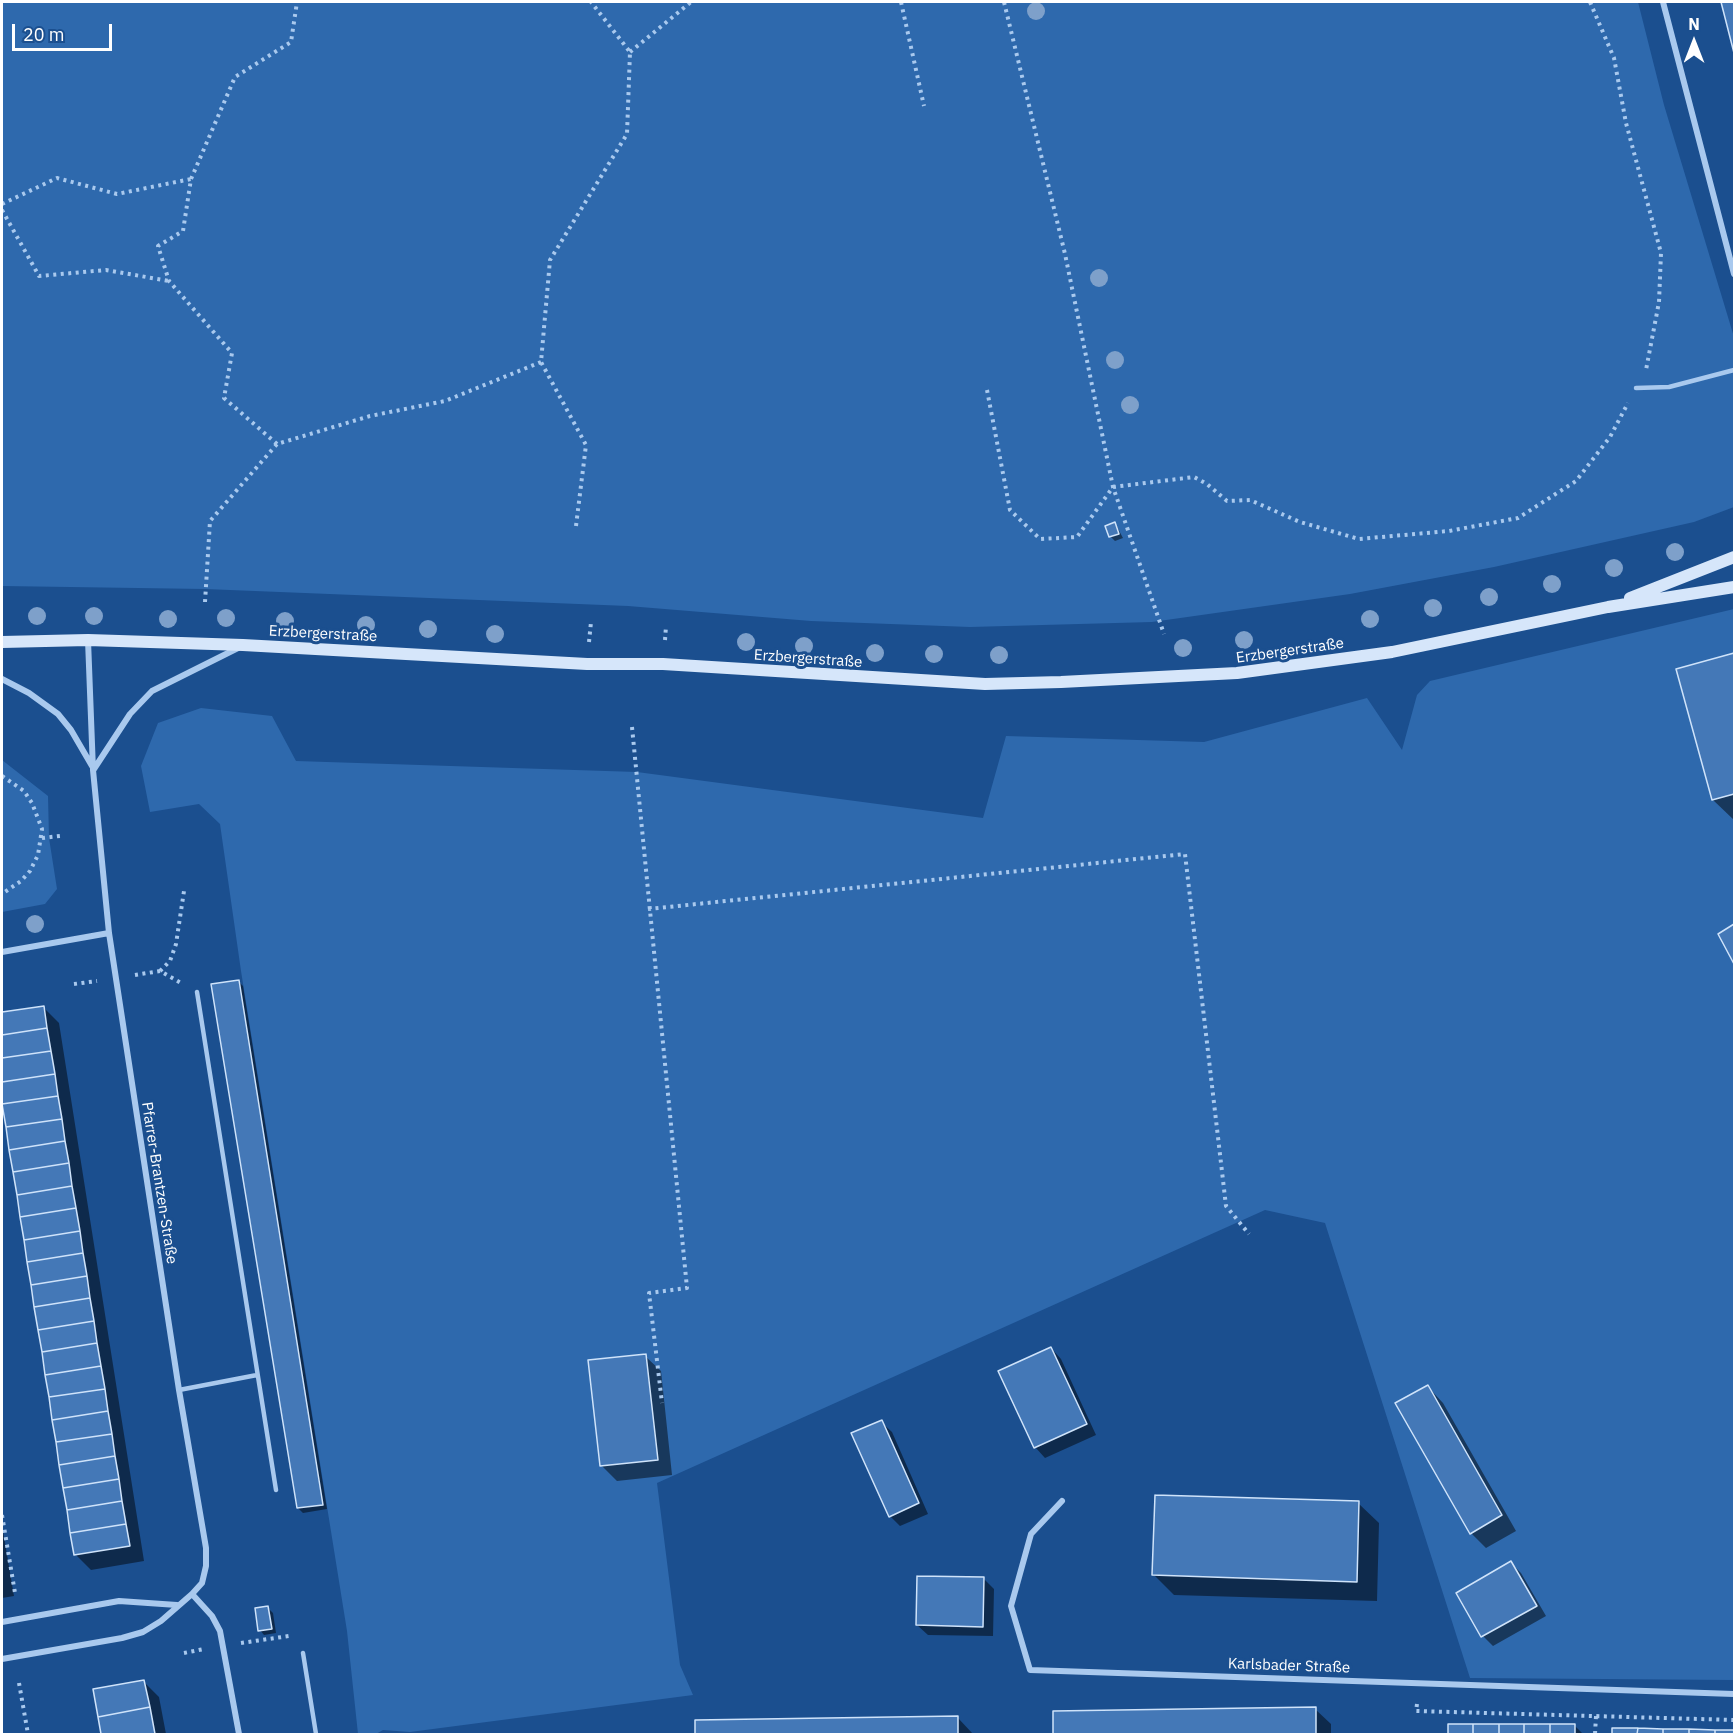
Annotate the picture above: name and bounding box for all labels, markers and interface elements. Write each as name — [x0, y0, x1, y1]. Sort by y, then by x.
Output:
scale bar — [15, 12, 116, 50]
north arrow — [1664, 12, 1724, 72]
text: N — [1688, 14, 1700, 34]
text: 20 m — [23, 23, 65, 46]
street label: Erzbergerstraße — [268, 622, 378, 646]
street label: Erzbergerstraße — [1235, 635, 1345, 667]
street label: Erzbergerstraße — [753, 646, 863, 672]
street label: Pfarrer-Brantzen-Straße — [137, 1101, 181, 1265]
street label: Karlsbader Straße — [1228, 1655, 1350, 1677]

